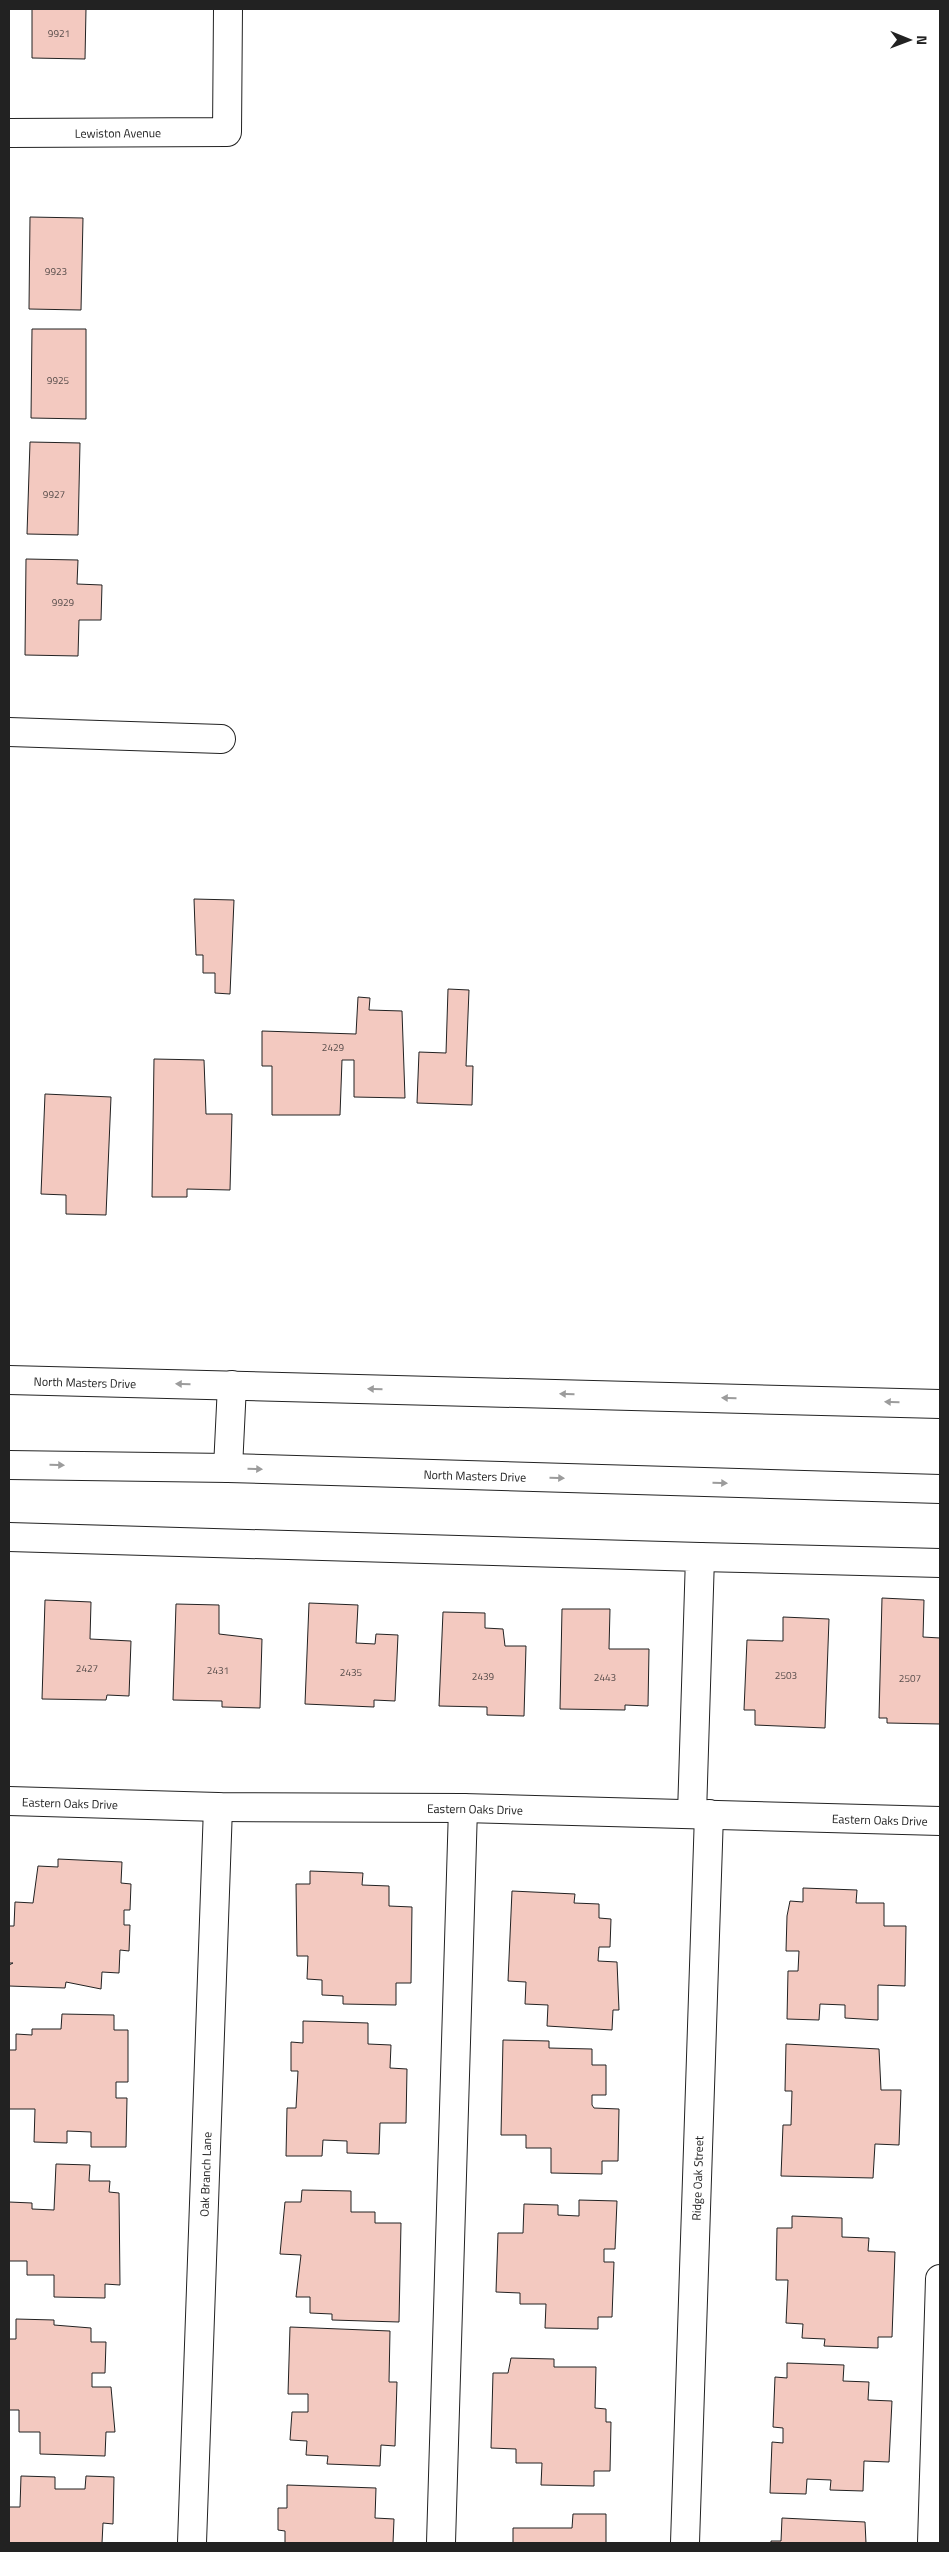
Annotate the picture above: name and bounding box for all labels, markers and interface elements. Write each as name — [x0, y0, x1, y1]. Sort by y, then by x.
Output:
north arrow — [884, 15, 934, 65]
house number: 9921 — [48, 26, 70, 41]
text: N — [912, 35, 933, 45]
street label: Lewiston Avenue — [75, 123, 161, 142]
house number: 9923 — [45, 264, 67, 279]
house number: 9925 — [47, 373, 70, 388]
house number: 9927 — [43, 487, 65, 502]
house number: 9929 — [52, 595, 75, 610]
house number: 2429 — [322, 1040, 345, 1055]
street label: North Masters Drive — [33, 1371, 136, 1393]
one-way arrow — [175, 1380, 191, 1388]
one-way arrow — [367, 1385, 383, 1393]
one-way arrow — [558, 1390, 574, 1398]
one-way arrow — [721, 1394, 737, 1402]
one-way arrow — [883, 1398, 899, 1406]
one-way arrow — [50, 1462, 66, 1470]
street label: North Masters Drive — [423, 1464, 526, 1486]
one-way arrow — [247, 1465, 263, 1473]
one-way arrow — [550, 1474, 566, 1482]
one-way arrow — [712, 1479, 728, 1487]
house number: 2427 — [76, 1661, 98, 1676]
house number: 2431 — [207, 1663, 229, 1678]
house number: 2435 — [340, 1665, 363, 1680]
house number: 2503 — [775, 1668, 797, 1683]
house number: 2439 — [472, 1669, 495, 1684]
house number: 2443 — [594, 1670, 616, 1685]
house number: 2507 — [899, 1671, 921, 1686]
street label: Eastern Oaks Drive — [22, 1792, 118, 1814]
street label: Eastern Oaks Drive — [427, 1798, 523, 1819]
street label: Eastern Oaks Drive — [832, 1809, 928, 1830]
street label: Oak Branch Lane — [194, 2131, 216, 2217]
street label: Ridge Oak Street — [686, 2135, 708, 2221]

